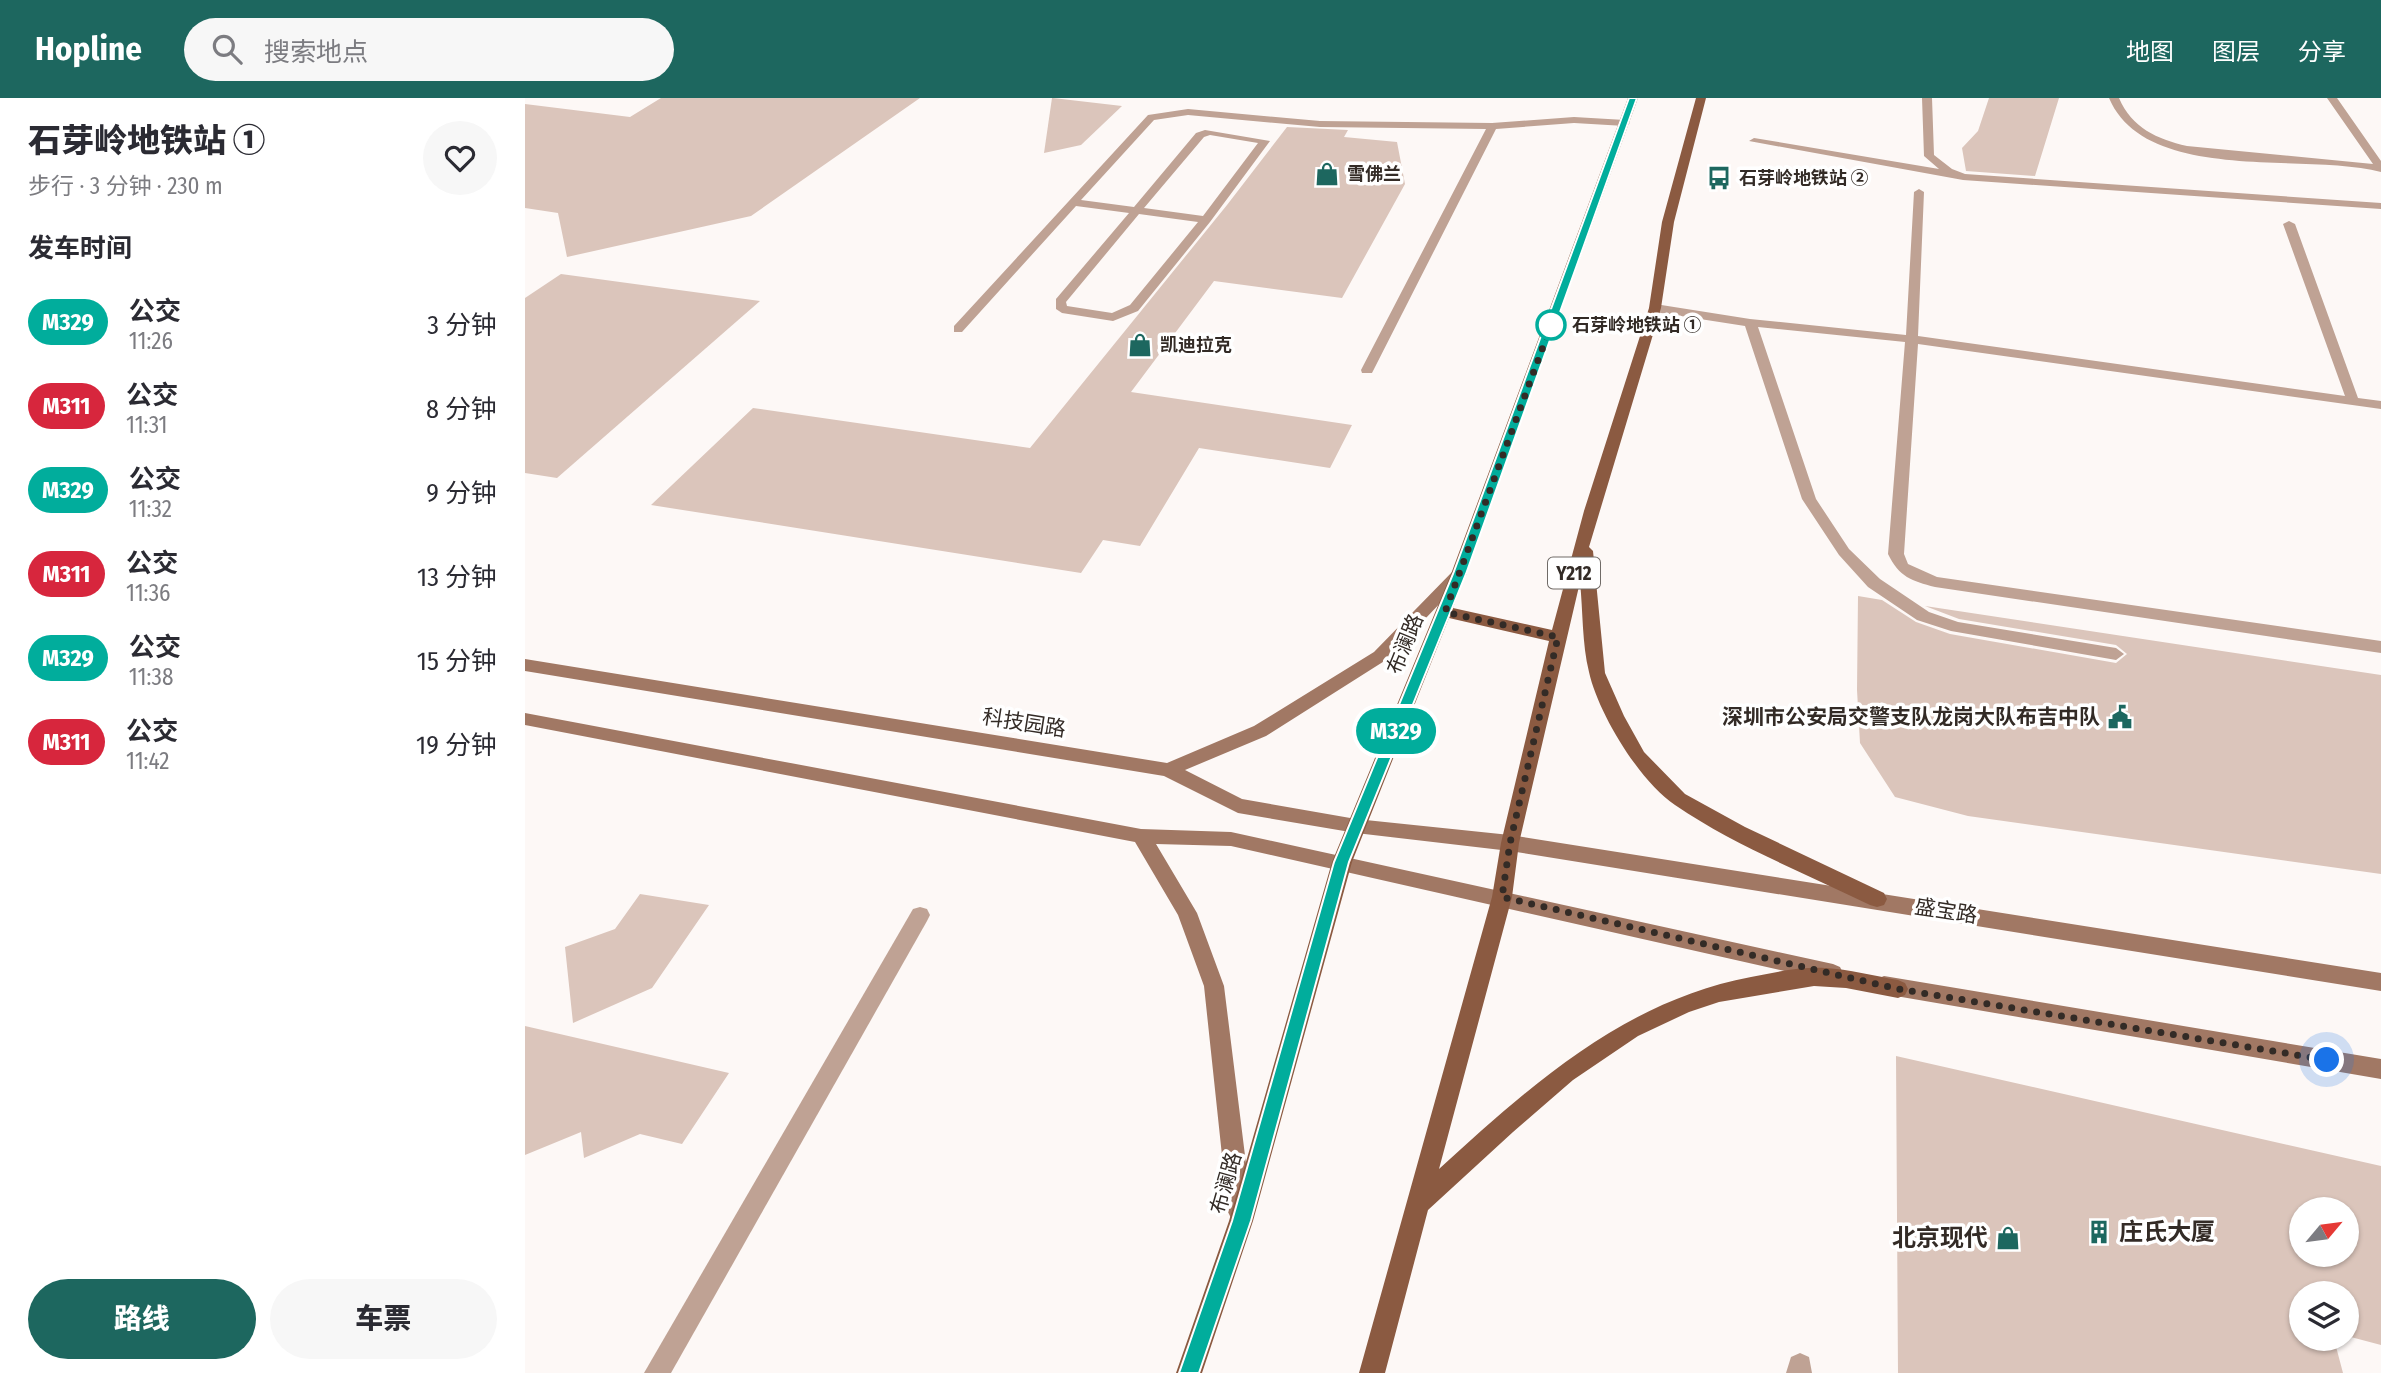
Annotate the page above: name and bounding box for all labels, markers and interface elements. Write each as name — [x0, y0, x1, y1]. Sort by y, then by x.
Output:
search box — [184, 18, 674, 81]
text: Hopline — [35, 29, 142, 69]
icon: search — [208, 30, 246, 68]
text: 搜索地点 — [264, 37, 368, 68]
text: 地图 — [2126, 38, 2174, 66]
text: 图层 — [2212, 38, 2260, 66]
text: 分享 — [2298, 38, 2346, 66]
text: 石芽岭地铁站 ① — [28, 121, 266, 161]
button: heart — [423, 121, 497, 195]
shop icon: 雪佛兰 — [1313, 160, 1341, 188]
place label: 雪佛兰 — [1347, 163, 1401, 185]
bus stop icon: 石芽岭地铁站 ② — [1705, 164, 1733, 192]
place label: 石芽岭地铁站 ② — [1739, 167, 1869, 189]
text: 步行 · 3 分钟 · 230 m — [28, 172, 223, 200]
text: 发车时间 — [28, 233, 132, 264]
text: 公交 — [129, 296, 181, 327]
text: M329 — [42, 308, 94, 336]
text: 3 分钟 — [427, 310, 497, 341]
marker: 石芽岭地铁站 ① — [1536, 310, 1566, 340]
place label: 石芽岭地铁站 ① — [1572, 314, 1702, 336]
text: 11:26 — [129, 327, 173, 355]
shop icon: 凯迪拉克 — [1126, 331, 1154, 359]
place label: 凯迪拉克 — [1160, 334, 1232, 356]
text: 公交 — [126, 380, 178, 411]
text: M311 — [42, 392, 91, 420]
text: 8 分钟 — [426, 394, 497, 425]
text: 11:31 — [126, 411, 168, 439]
text: 公交 — [129, 464, 181, 495]
text: M329 — [42, 476, 94, 504]
text: 9 分钟 — [426, 478, 497, 509]
text: 11:32 — [129, 495, 172, 523]
text: 公交 — [126, 548, 178, 579]
road number: Y212 — [1548, 558, 1600, 588]
text: M311 — [42, 560, 91, 588]
text: 13 分钟 — [417, 562, 497, 593]
text: 11:36 — [126, 579, 170, 607]
street label: 布澜路 — [1381, 610, 1429, 678]
text: 公交 — [129, 632, 181, 663]
text: M329 — [42, 644, 94, 672]
text: 15 分钟 — [417, 646, 497, 677]
text: 11:38 — [129, 663, 173, 691]
public building icon: 深圳市公安局交警支队龙岗大队布吉中队 — [2106, 703, 2134, 731]
street label: 科技园路 — [980, 704, 1068, 742]
place label: 深圳市公安局交警支队龙岗大队布吉中队 — [1722, 704, 2100, 730]
line badge: M329 — [1347, 708, 1445, 754]
text: 公交 — [126, 716, 178, 747]
text: M329 — [1370, 717, 1422, 745]
text: M311 — [42, 728, 91, 756]
text: 19 分钟 — [416, 730, 497, 761]
text: 11:42 — [126, 747, 169, 775]
street label: 盛宝路 — [1913, 893, 1979, 929]
your location — [2309, 1042, 2344, 1077]
street label: 布澜路 — [1205, 1149, 1247, 1217]
north arrow — [2289, 1197, 2359, 1267]
map controls — [2289, 1197, 2359, 1351]
building icon: 庄氏大厦 — [2085, 1218, 2113, 1246]
place label: 庄氏大厦 — [2119, 1218, 2215, 1246]
place label: 北京现代 — [1892, 1224, 1988, 1252]
shop icon: 北京现代 — [1994, 1224, 2022, 1252]
button: 路线 — [28, 1279, 256, 1359]
button: 车票 — [270, 1279, 497, 1359]
button: layers — [2289, 1281, 2359, 1351]

